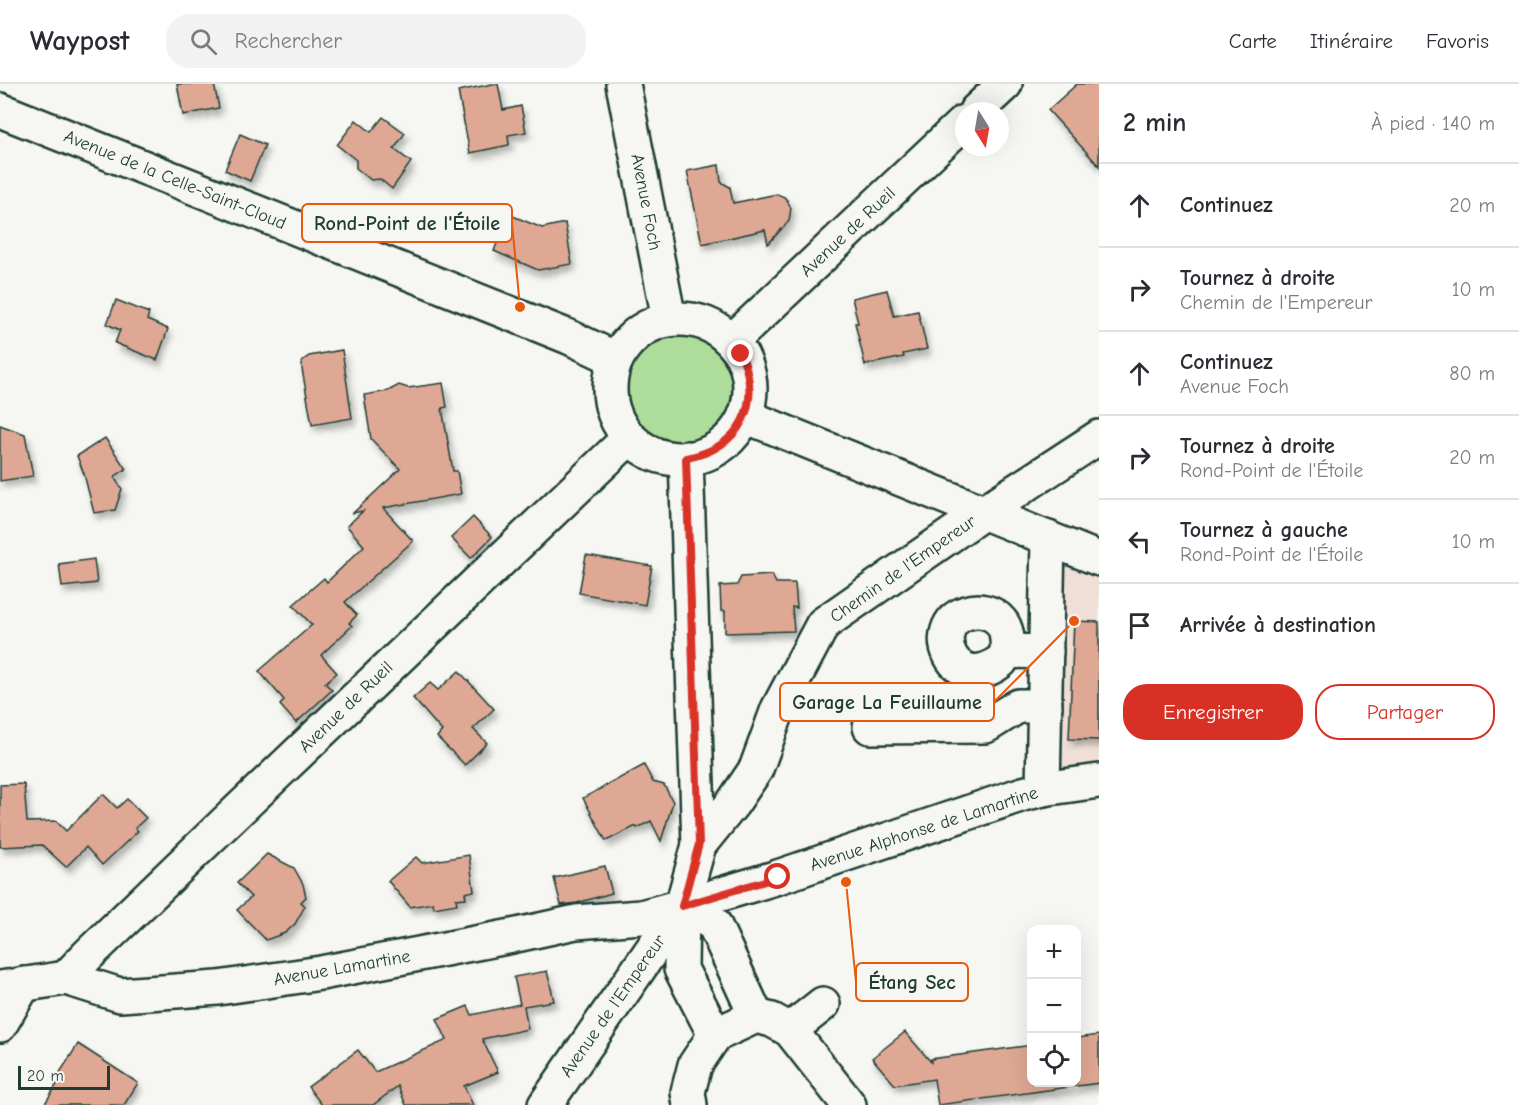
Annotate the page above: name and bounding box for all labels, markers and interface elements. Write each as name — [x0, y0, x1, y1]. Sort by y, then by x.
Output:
search box — [166, 14, 586, 68]
text: Waypost — [30, 25, 130, 57]
icon: search — [187, 25, 220, 58]
text: Rechercher — [235, 28, 342, 54]
text: Carte — [1229, 29, 1277, 53]
text: Itinéraire — [1310, 29, 1393, 53]
text: Favoris — [1426, 29, 1489, 53]
north arrow — [955, 102, 1009, 156]
text: 2 min — [1123, 108, 1186, 138]
text: À pied · 140 m — [1371, 112, 1495, 135]
street label: Avenue de la Celle-Saint-Cloud — [61, 126, 289, 234]
street label: Avenue Foch — [626, 152, 666, 252]
street label: Avenue de Rueil — [796, 183, 900, 281]
icon: ahead — [1123, 189, 1156, 222]
text: Continuez — [1180, 192, 1273, 218]
text: 20 m — [1449, 194, 1495, 217]
callout: Rond-Point de l'Étoile — [302, 204, 512, 242]
text: Rond-Point de l'Étoile — [314, 211, 500, 235]
text: Tournez à droite — [1180, 265, 1335, 291]
icon: right — [1123, 273, 1156, 306]
text: 10 m — [1452, 278, 1495, 301]
text: Chemin de l'Empereur — [1180, 291, 1372, 314]
route end — [727, 340, 753, 366]
text: Continuez — [1180, 349, 1273, 375]
icon: ahead — [1123, 357, 1156, 390]
text: 80 m — [1449, 362, 1495, 385]
text: Avenue Foch — [1180, 375, 1289, 398]
text: Tournez à droite — [1180, 433, 1335, 459]
icon: right — [1123, 441, 1156, 474]
text: 20 m — [1449, 446, 1495, 469]
text: Rond-Point de l'Étoile — [1180, 459, 1363, 482]
street label: Chemin de l'Empereur — [826, 510, 981, 627]
text: Tournez à gauche — [1180, 517, 1348, 543]
icon: left — [1123, 525, 1156, 558]
text: 10 m — [1452, 530, 1495, 553]
text: Rond-Point de l'Étoile — [1180, 543, 1363, 566]
icon: arrive — [1123, 609, 1156, 642]
text: Arrivée à destination — [1180, 612, 1376, 638]
street label: Avenue de Rueil — [295, 657, 397, 757]
callout: Garage La Feuillaume — [780, 683, 994, 721]
button: Enregistrer — [1123, 684, 1303, 740]
button: Partager — [1315, 684, 1495, 740]
text: Garage La Feuillaume — [792, 691, 982, 714]
street label: Avenue Alphonse de Lamartine — [807, 782, 1041, 876]
route start — [764, 863, 790, 889]
map controls — [1027, 925, 1081, 1087]
button: + — [1027, 925, 1081, 979]
street label: Avenue de l'Empereur — [556, 930, 671, 1081]
street label: Avenue Lamartine — [272, 946, 412, 990]
callout: Étang Sec — [856, 963, 968, 1001]
text: Étang Sec — [868, 970, 956, 994]
button: − — [1027, 979, 1081, 1033]
button: locate — [1027, 1033, 1081, 1087]
scale bar — [18, 1063, 110, 1090]
text: 20 m — [27, 1067, 64, 1085]

